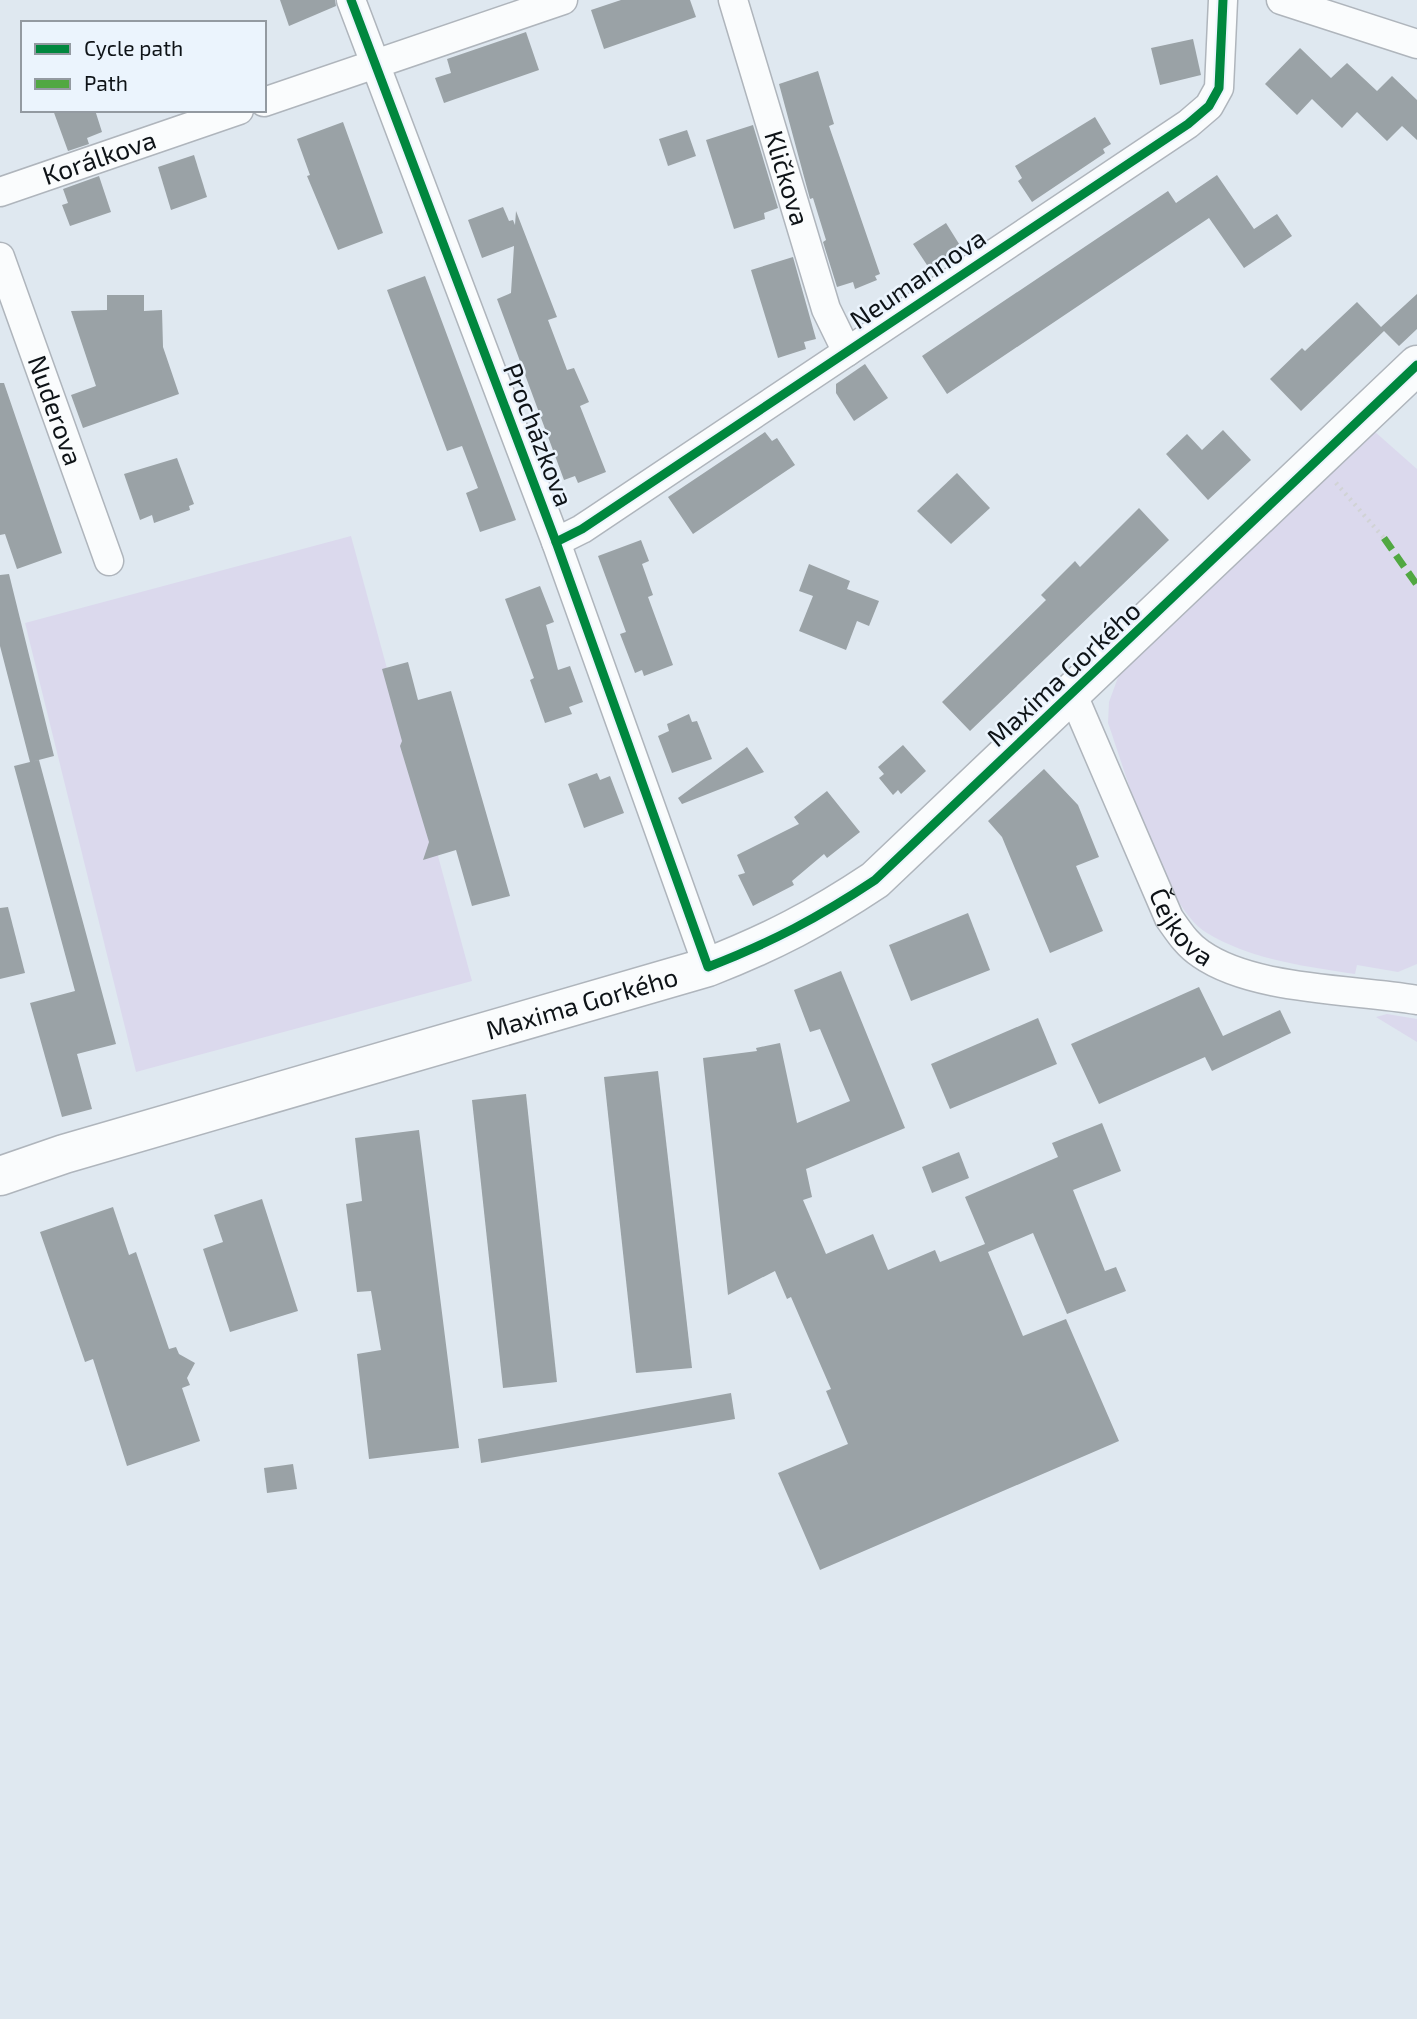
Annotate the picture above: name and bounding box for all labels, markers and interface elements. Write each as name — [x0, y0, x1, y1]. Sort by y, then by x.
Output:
legend — [21, 21, 266, 112]
text: Cycle path — [84, 35, 183, 60]
text: Path — [84, 70, 128, 95]
street label: Korálkova — [38, 123, 160, 190]
street label: Kličkova — [759, 126, 817, 229]
street label: Neumannova — [843, 221, 991, 334]
street label: Nuderova — [22, 351, 90, 469]
street label: Procházkova — [498, 358, 581, 510]
street label: Maxima Gorkého — [980, 594, 1146, 752]
street label: Čejkova — [1144, 883, 1219, 972]
street label: Maxima Gorkého — [482, 960, 681, 1045]

